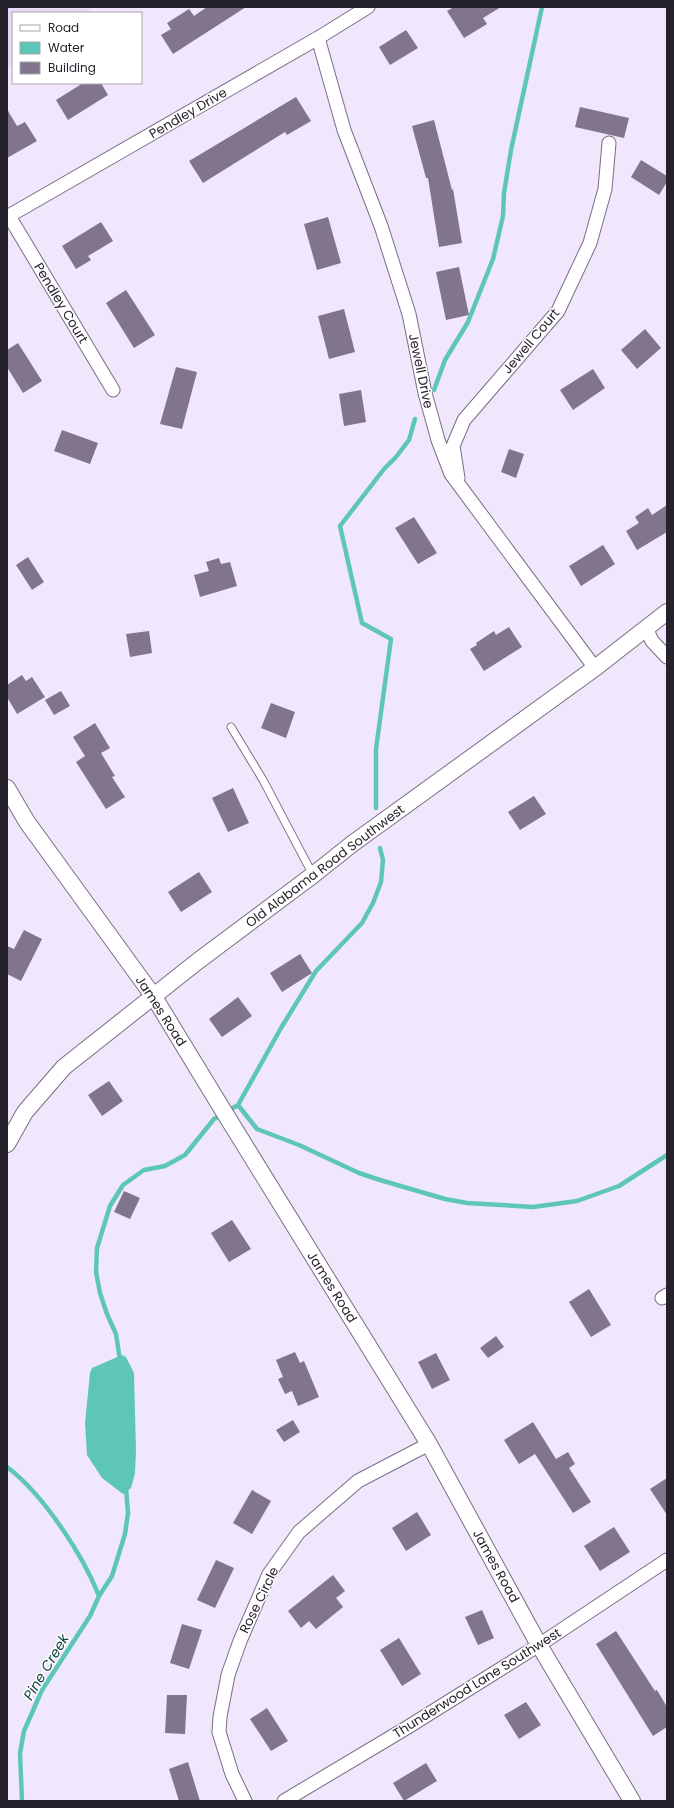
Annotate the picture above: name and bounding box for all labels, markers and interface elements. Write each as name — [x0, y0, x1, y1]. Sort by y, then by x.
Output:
legend — [12, 12, 142, 84]
text: Road — [48, 19, 79, 36]
text: Water — [48, 39, 85, 56]
text: Building — [48, 59, 96, 76]
street label: Pendley Drive — [145, 83, 231, 143]
street label: Pendley Court — [29, 259, 93, 347]
street label: Jewell Court — [498, 304, 564, 378]
street label: Jewell Drive — [404, 332, 438, 410]
street label: Old Alabama Road Southwest — [242, 800, 409, 932]
street label: James Road — [131, 972, 191, 1050]
street label: James Road — [302, 1248, 362, 1326]
street label: James Road — [468, 1526, 524, 1606]
street label: Rose Circle — [235, 1564, 283, 1636]
street label: Thunderwood Lane Southwest — [389, 1623, 565, 1743]
water label: Pine Creek — [18, 1629, 74, 1704]

